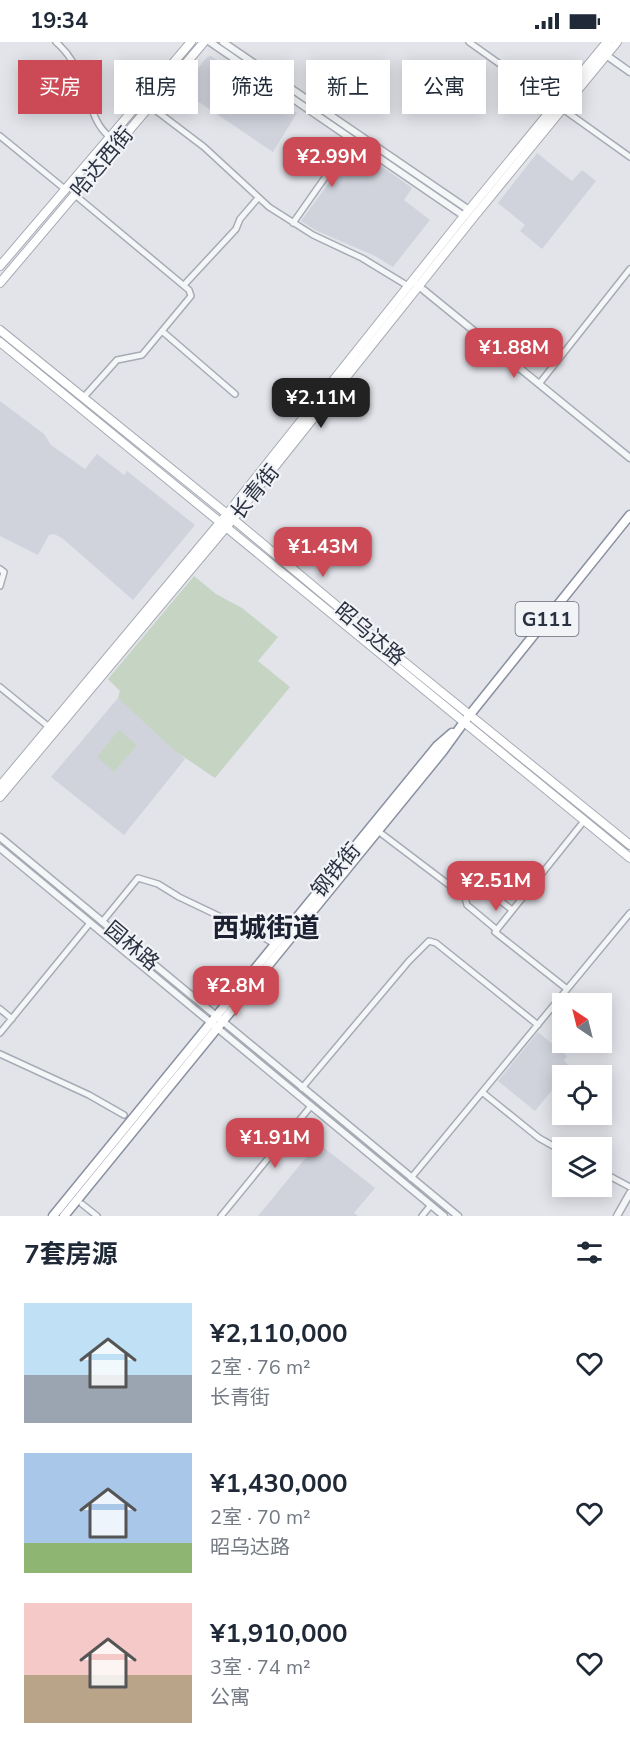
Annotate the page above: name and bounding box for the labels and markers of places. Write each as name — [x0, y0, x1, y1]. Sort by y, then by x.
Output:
pin: ¥2.99M — [283, 137, 381, 188]
pin: ¥1.88M — [465, 328, 563, 379]
pin: ¥2.11M — [272, 378, 370, 429]
pin: ¥1.43M — [274, 527, 372, 578]
pin: ¥2.51M — [447, 861, 545, 912]
pin: ¥2.8M — [194, 966, 278, 1017]
pin: ¥1.91M — [226, 1118, 324, 1169]

